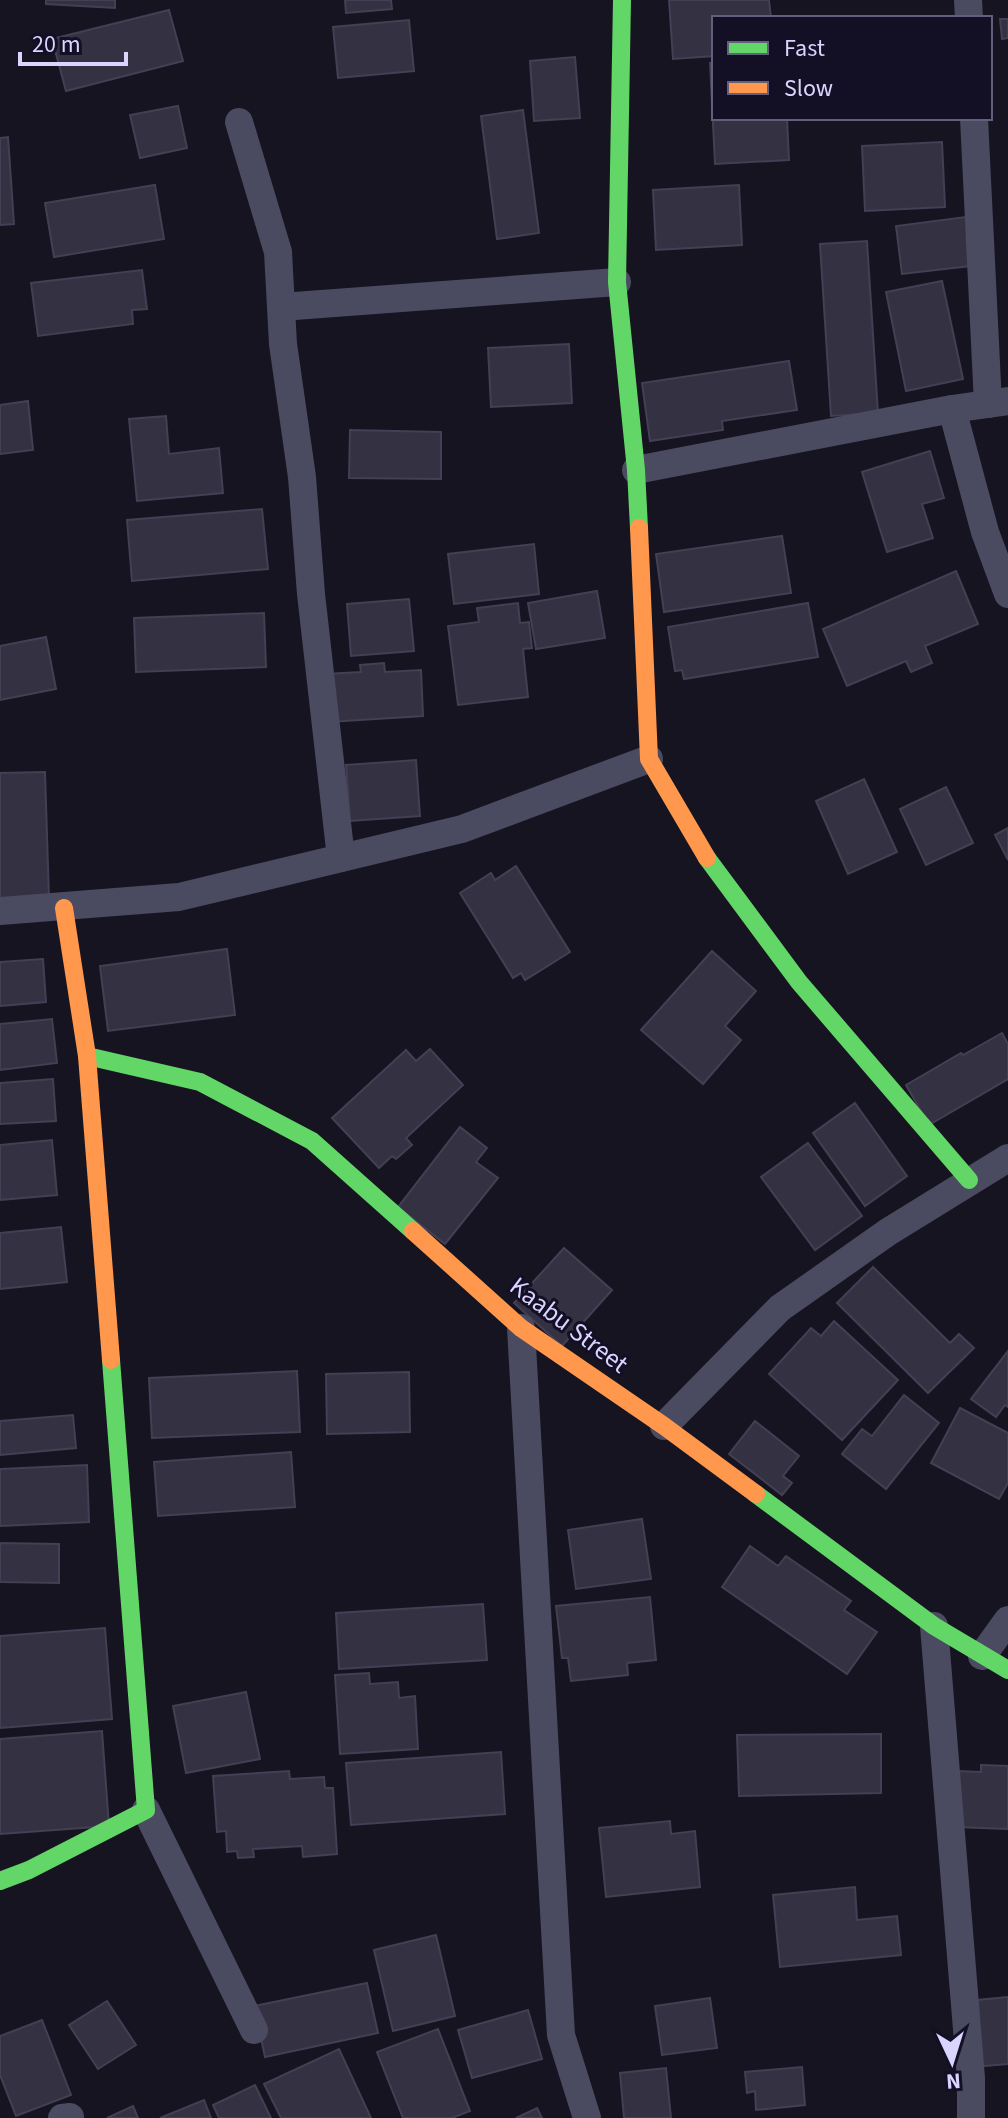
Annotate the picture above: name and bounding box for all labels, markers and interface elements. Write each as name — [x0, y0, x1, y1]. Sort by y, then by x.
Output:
scale bar — [20, 16, 126, 66]
legend — [712, 16, 992, 120]
text: 20 m — [32, 27, 81, 62]
text: Fast — [784, 31, 825, 66]
text: Slow — [784, 71, 833, 106]
street label: Kaabu Street — [502, 1268, 636, 1382]
north arrow — [912, 2022, 992, 2102]
text: N — [945, 2064, 962, 2097]

